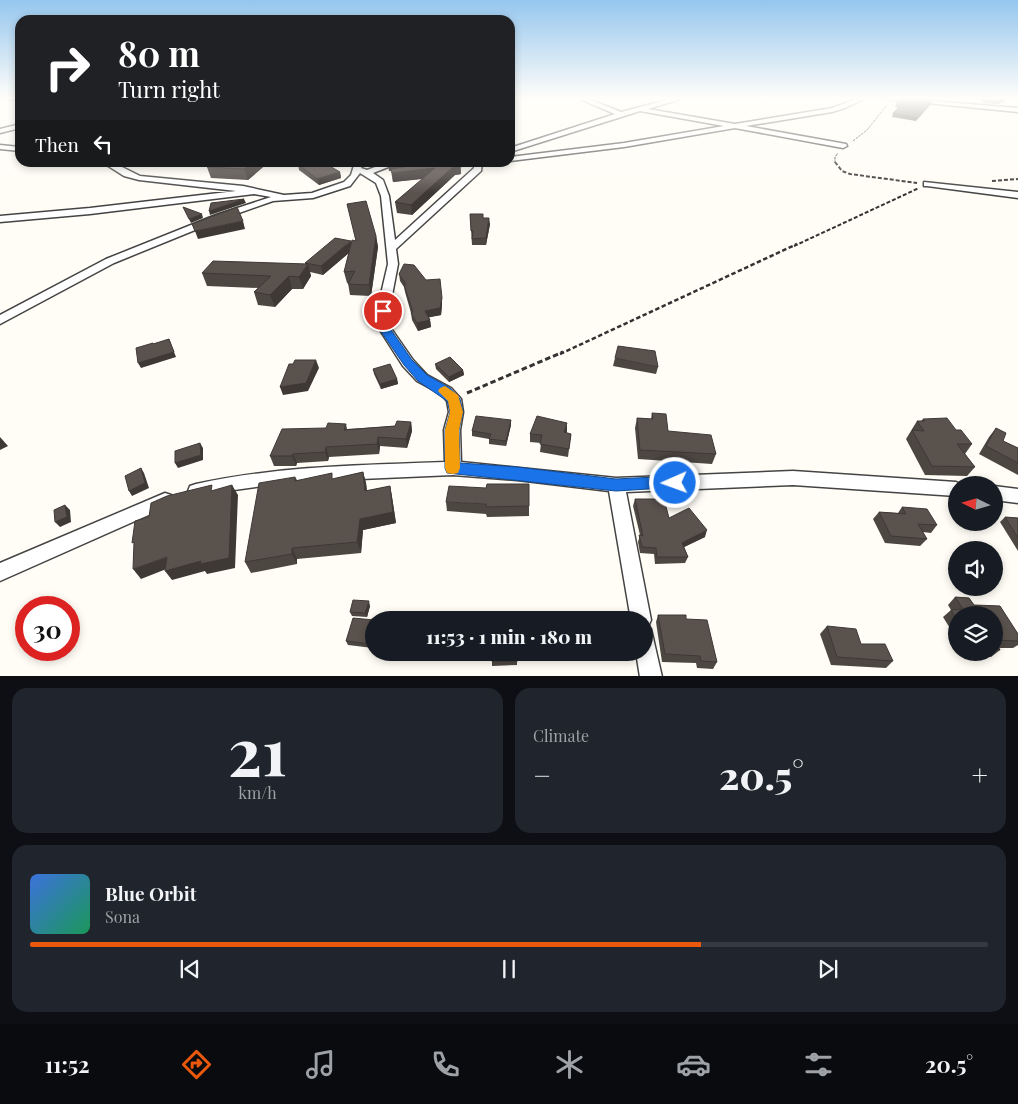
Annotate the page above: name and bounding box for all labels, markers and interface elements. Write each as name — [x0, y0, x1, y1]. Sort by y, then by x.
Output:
text: 80 m — [118, 29, 200, 76]
icon: right — [35, 35, 100, 100]
text: Turn right — [118, 74, 220, 104]
icon: left — [89, 130, 117, 158]
text: Then — [35, 131, 79, 157]
pin — [362, 290, 404, 332]
icon: arrive — [369, 297, 397, 325]
position arrow — [648, 456, 700, 508]
north arrow — [948, 476, 1002, 531]
map controls — [948, 476, 1003, 661]
button: sound — [948, 541, 1003, 596]
speed limit sign: 30 — [15, 596, 80, 661]
button: layers — [948, 606, 1003, 661]
text: 11:53 · 1 min · 180 m — [426, 623, 592, 649]
text: 21 — [228, 706, 287, 792]
text: Climate — [533, 725, 589, 746]
text: 20.5° — [719, 749, 804, 800]
text: − — [533, 756, 551, 793]
text: + — [972, 756, 988, 793]
text: km/h — [238, 782, 277, 803]
text: Blue Orbit — [105, 880, 196, 906]
text: Sona — [105, 906, 140, 927]
icon: previous — [176, 955, 204, 983]
icon: pause — [495, 955, 523, 983]
icon: next — [814, 955, 842, 983]
icon: directions — [179, 1047, 214, 1082]
icon: music — [303, 1047, 338, 1082]
icon: phone — [428, 1047, 463, 1082]
icon: climate — [552, 1047, 587, 1082]
icon: car — [676, 1047, 711, 1082]
icon: filters — [801, 1047, 836, 1082]
text: 11:52 — [45, 1049, 90, 1079]
text: 20.5° — [925, 1049, 973, 1079]

